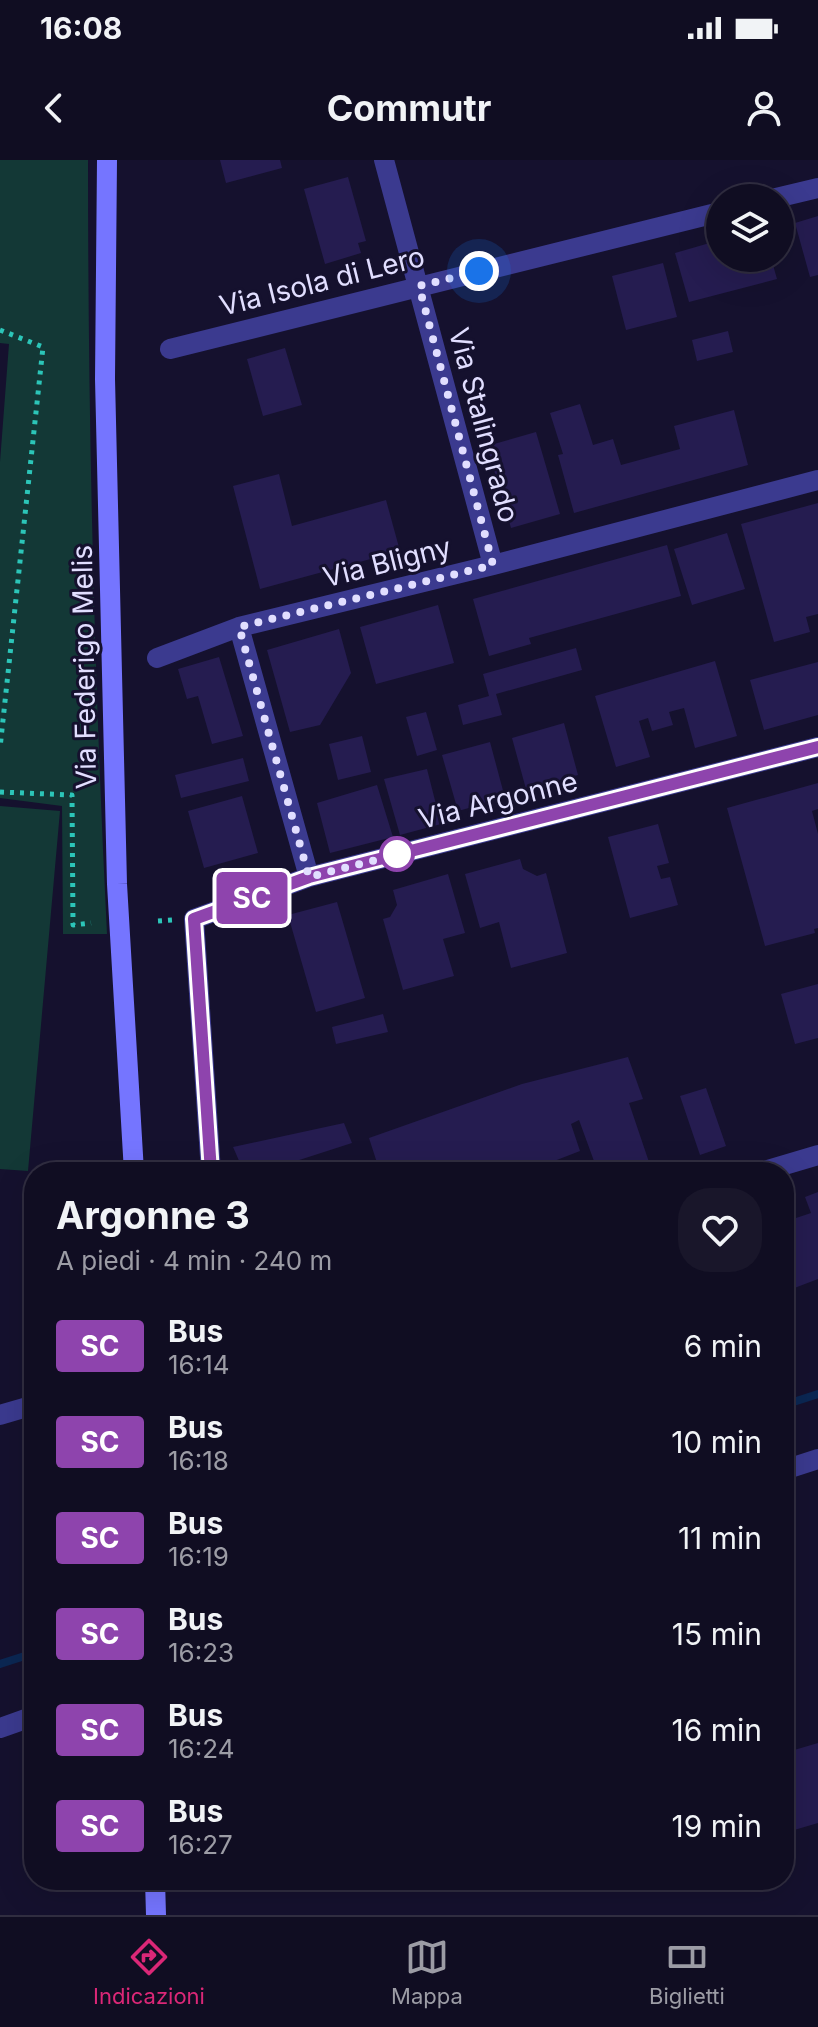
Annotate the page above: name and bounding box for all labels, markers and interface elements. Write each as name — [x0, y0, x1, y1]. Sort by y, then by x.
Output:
text: 16:08 — [40, 10, 122, 46]
icon: back — [32, 86, 76, 130]
text: Commutr — [327, 86, 491, 130]
icon: person — [742, 86, 786, 130]
map controls — [706, 184, 794, 272]
button: layers — [706, 184, 794, 272]
street label: Via Isola di Lero — [216, 239, 428, 323]
your location — [459, 251, 499, 291]
street label: Via Stalingrado — [442, 324, 526, 526]
street label: Via Bligny — [320, 530, 454, 594]
street label: Via Federigo Melis — [65, 544, 103, 790]
street label: Via Argonne — [415, 764, 581, 836]
unlabelled marker — [380, 837, 414, 871]
line badge: SC — [216, 872, 288, 924]
text: SC — [232, 881, 272, 915]
button: heart — [678, 1188, 762, 1272]
text: Argonne 3 — [56, 1192, 250, 1238]
text: A piedi · 4 min · 240 m — [56, 1245, 332, 1276]
text: Bus — [168, 1313, 223, 1349]
text: 6 min — [684, 1328, 762, 1364]
text: SC — [80, 1329, 120, 1363]
text: 16:14 — [168, 1349, 230, 1380]
text: Bus — [168, 1409, 223, 1445]
text: 10 min — [671, 1424, 762, 1460]
text: SC — [80, 1425, 120, 1459]
text: 16:18 — [168, 1445, 229, 1476]
text: Bus — [168, 1505, 223, 1541]
text: 11 min — [678, 1520, 762, 1556]
text: SC — [80, 1521, 120, 1555]
text: 16:19 — [168, 1541, 229, 1572]
text: Bus — [168, 1601, 223, 1637]
text: 15 min — [672, 1616, 762, 1652]
text: SC — [80, 1617, 120, 1651]
text: 16:23 — [168, 1637, 234, 1668]
text: Bus — [168, 1697, 223, 1733]
text: 16 min — [671, 1712, 762, 1748]
text: SC — [80, 1713, 120, 1747]
text: 16:24 — [168, 1733, 234, 1764]
text: Bus — [168, 1793, 223, 1829]
text: 19 min — [671, 1808, 762, 1844]
text: SC — [80, 1809, 120, 1843]
text: 16:27 — [168, 1829, 233, 1860]
tab: Indicazioni — [93, 1935, 205, 2009]
tab: Mappa — [391, 1935, 463, 2009]
tab: Biglietti — [649, 1935, 725, 2009]

